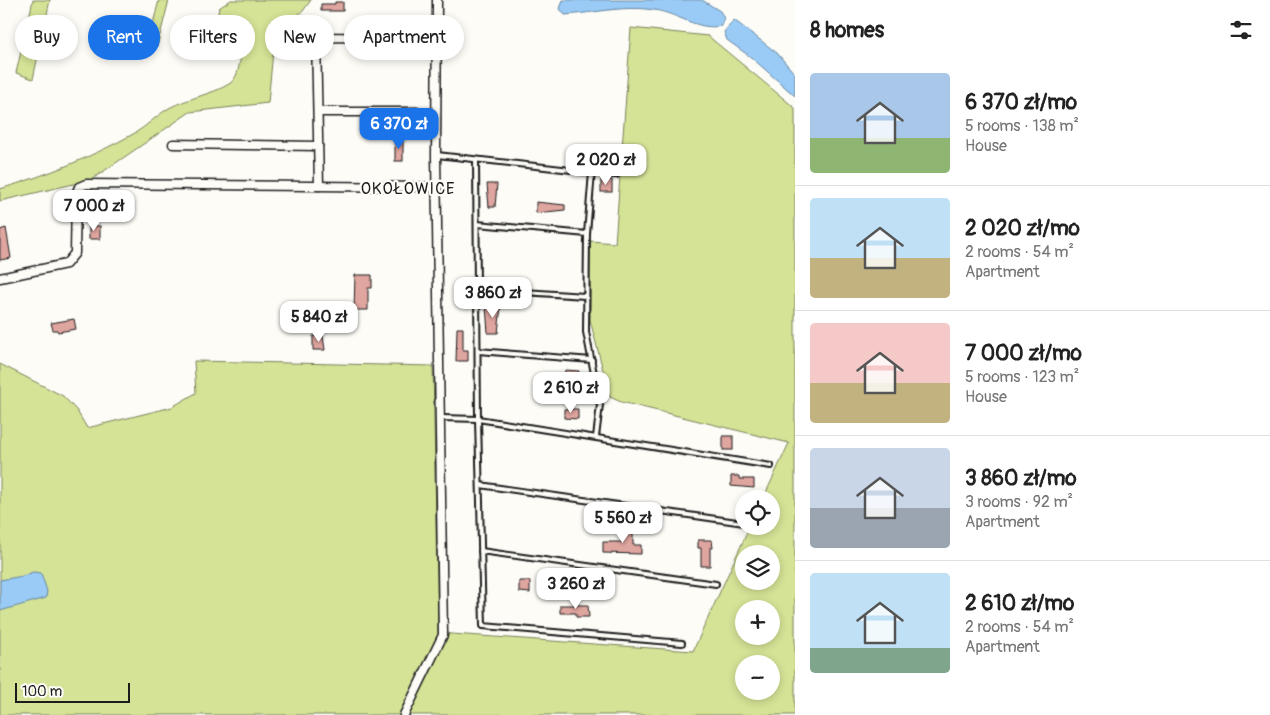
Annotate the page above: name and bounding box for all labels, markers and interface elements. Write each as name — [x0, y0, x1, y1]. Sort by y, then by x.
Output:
chip: Buy — [15, 15, 78, 60]
chip: Rent — [88, 15, 160, 60]
chip: Filters — [170, 15, 255, 60]
chip: New — [265, 15, 334, 60]
chip: Apartment — [344, 15, 464, 60]
icon: filters — [1227, 16, 1255, 44]
text: 8 homes — [810, 17, 884, 44]
text: 6 370 zł/mo — [965, 89, 1077, 116]
icon: home — [850, 93, 910, 153]
pin: 6 370 zł — [347, 108, 451, 150]
text: 6 370 zł — [371, 114, 427, 134]
text: 5 rooms · 138 m² — [965, 116, 1079, 136]
text: House — [965, 136, 1007, 156]
pin: 2 020 zł — [554, 144, 658, 186]
text: 2 020 zł — [577, 150, 635, 170]
district label: OKOŁOWICE — [361, 179, 455, 199]
pin: 7 000 zł — [42, 190, 146, 232]
text: 7 000 zł — [64, 196, 124, 216]
text: 2 020 zł/mo — [965, 215, 1080, 242]
icon: home — [850, 218, 910, 278]
text: 2 rooms · 54 m² — [965, 242, 1074, 262]
text: Apartment — [965, 262, 1040, 282]
pin: 3 860 zł — [441, 276, 545, 319]
text: 3 860 zł — [465, 283, 521, 303]
pin: 5 840 zł — [267, 300, 371, 343]
text: 5 840 zł — [291, 307, 347, 327]
text: 7 000 zł/mo — [965, 340, 1082, 367]
icon: home — [850, 343, 910, 403]
text: 5 rooms · 123 m² — [965, 367, 1079, 387]
pin: 2 610 zł — [519, 372, 623, 414]
text: 2 610 zł — [544, 378, 598, 398]
text: House — [965, 387, 1007, 407]
text: 3 860 zł/mo — [965, 465, 1077, 492]
icon: home — [850, 468, 910, 528]
map controls — [735, 490, 780, 700]
button: locate — [735, 490, 780, 535]
text: 3 rooms · 92 m² — [965, 492, 1073, 512]
pin: 5 560 zł — [571, 502, 675, 544]
text: 5 560 zł — [595, 508, 651, 528]
text: Apartment — [965, 512, 1040, 532]
button: layers — [735, 545, 780, 590]
pin: 3 260 zł — [524, 568, 628, 610]
text: 3 260 zł — [547, 574, 605, 594]
text: 2 610 zł/mo — [965, 590, 1074, 617]
icon: home — [850, 593, 910, 653]
button: + — [735, 600, 780, 645]
text: 2 rooms · 54 m² — [965, 617, 1074, 637]
text: Apartment — [965, 637, 1040, 657]
button: − — [735, 655, 780, 700]
scale bar — [15, 680, 130, 703]
text: 100 m — [22, 683, 62, 700]

